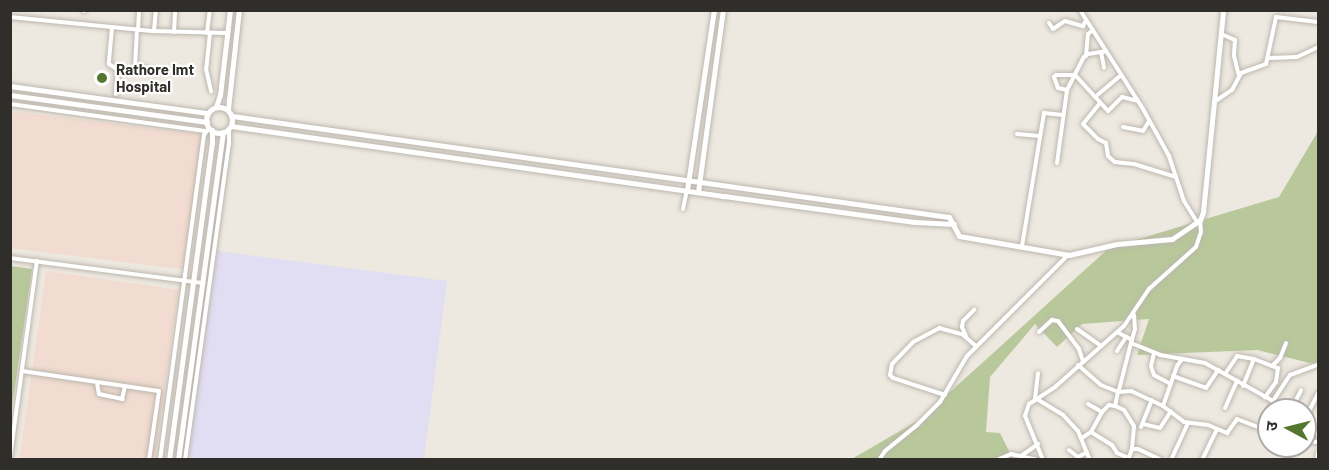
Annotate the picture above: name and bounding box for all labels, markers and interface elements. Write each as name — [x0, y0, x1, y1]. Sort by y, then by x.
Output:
place label: Rathore Imt Hospital — [116, 60, 194, 95]
marker: Rathore Imt Hospital — [93, 69, 111, 87]
north arrow — [1257, 398, 1317, 458]
text: उ — [1261, 420, 1281, 432]

